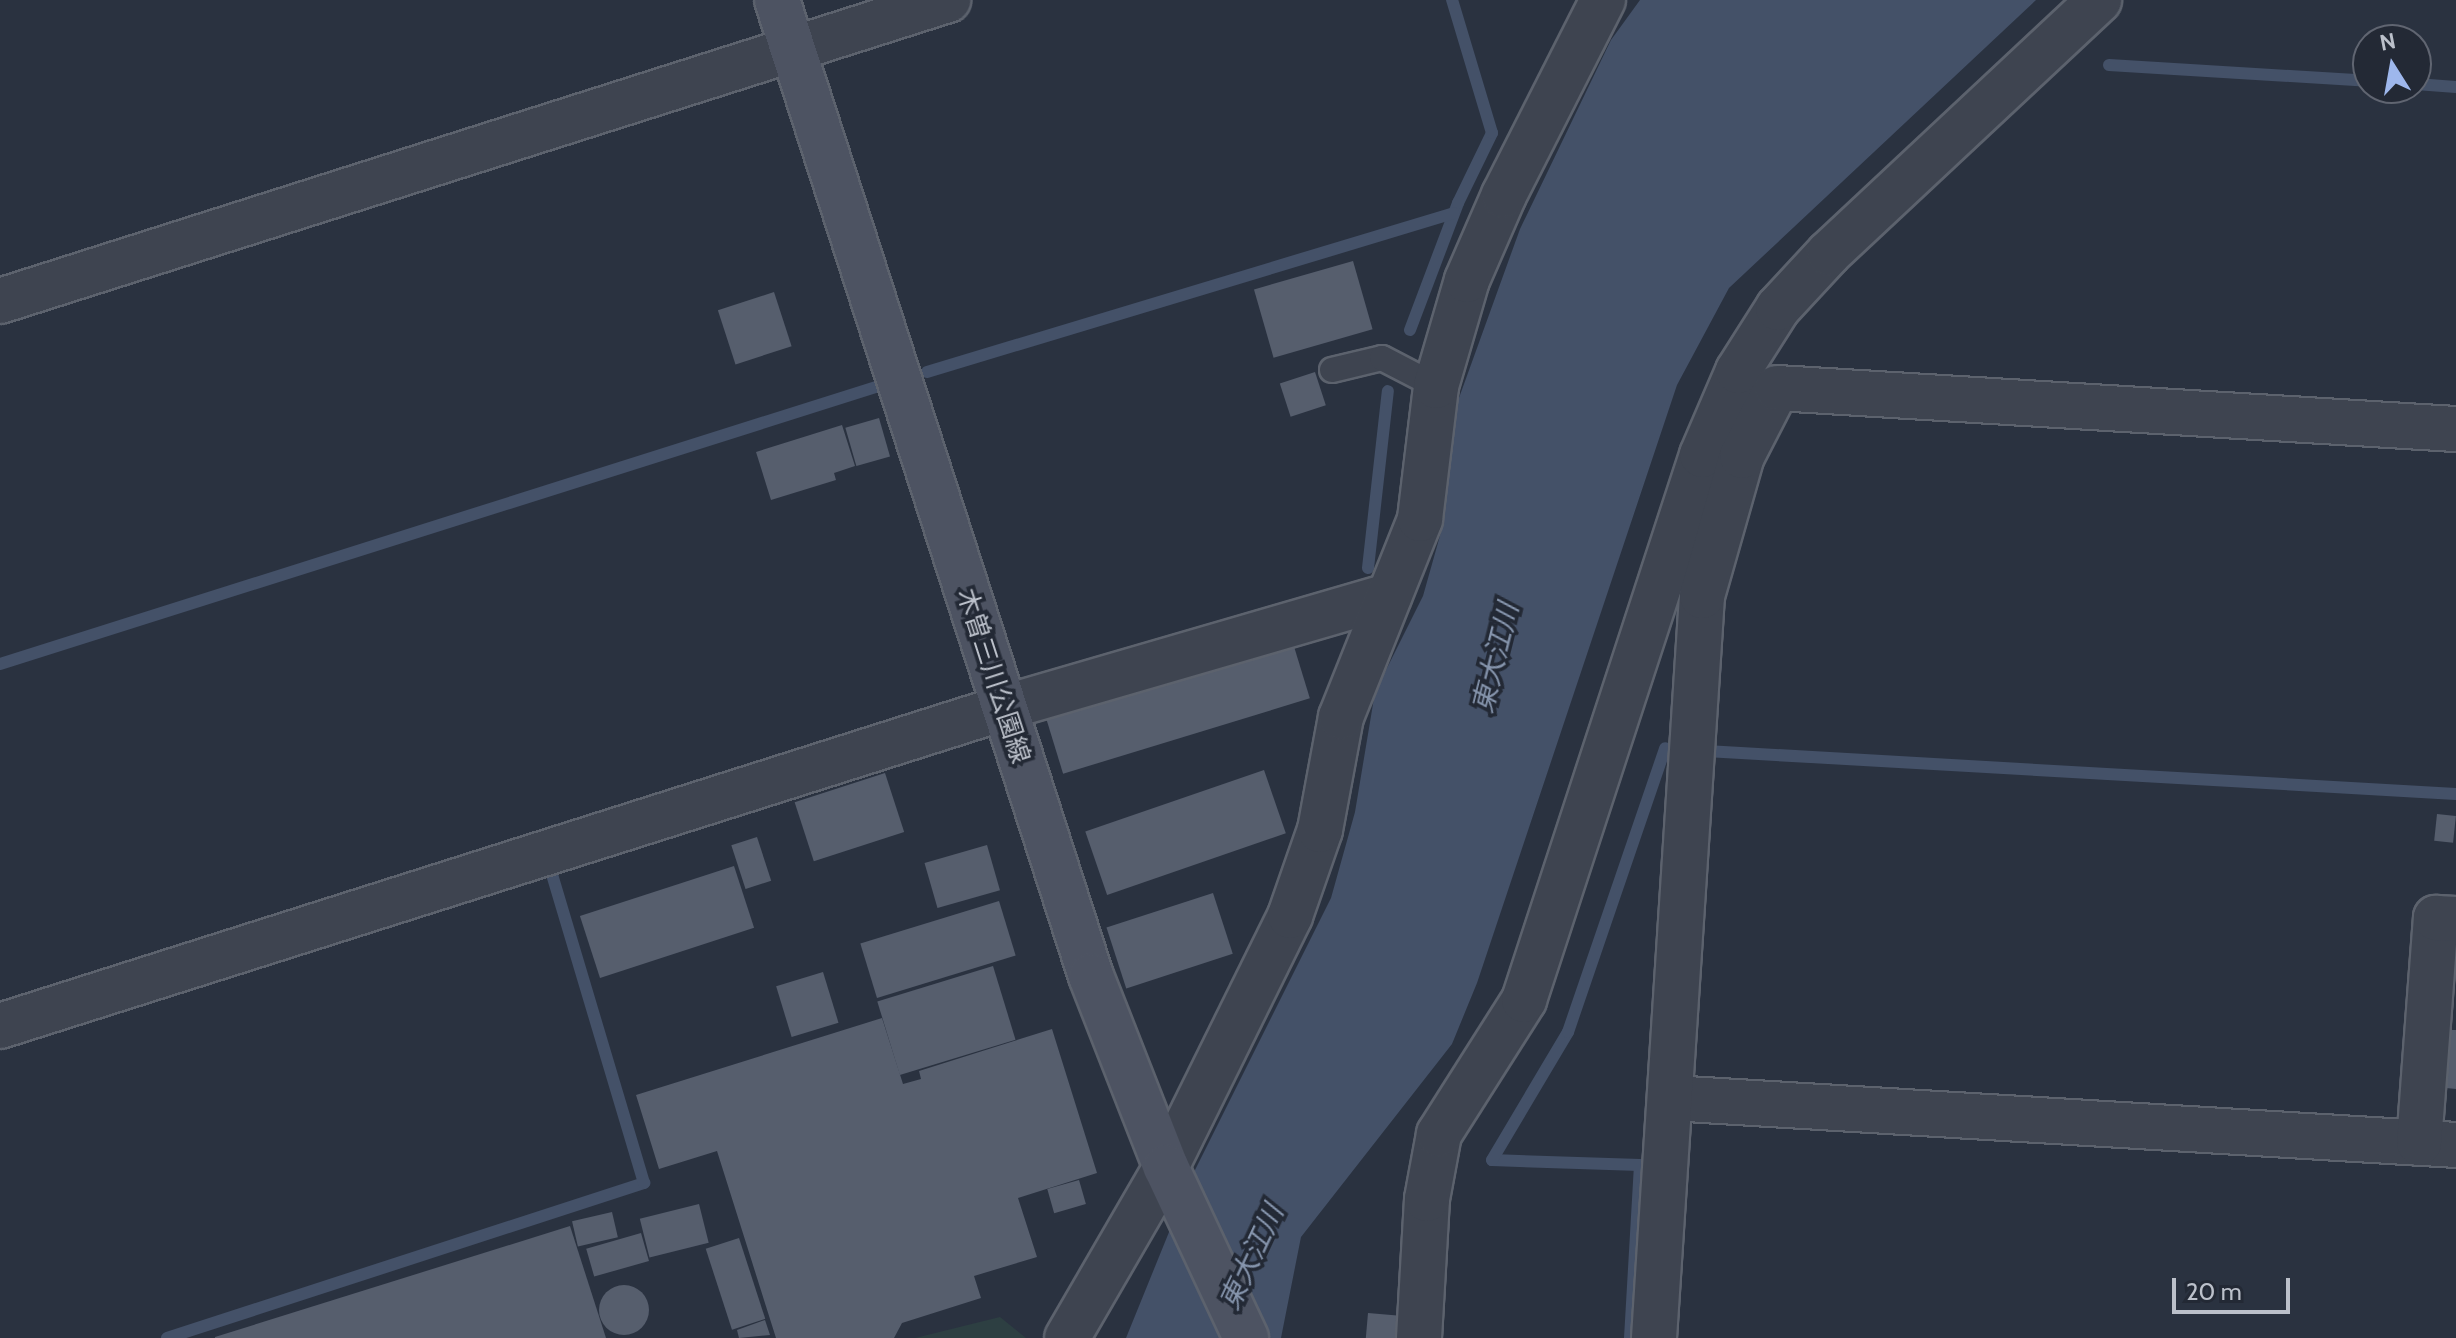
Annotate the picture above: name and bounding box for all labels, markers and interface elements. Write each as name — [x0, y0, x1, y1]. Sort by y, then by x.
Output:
north arrow — [2352, 24, 2432, 104]
text: N — [2377, 27, 2398, 57]
street label: 木曽三川公園線 — [950, 585, 1036, 767]
water label: 東大江川 — [1465, 600, 1525, 716]
water label: 東大江川 — [1212, 1199, 1290, 1315]
scale bar — [2176, 1262, 2294, 1312]
text: 20 m — [2186, 1277, 2242, 1306]

